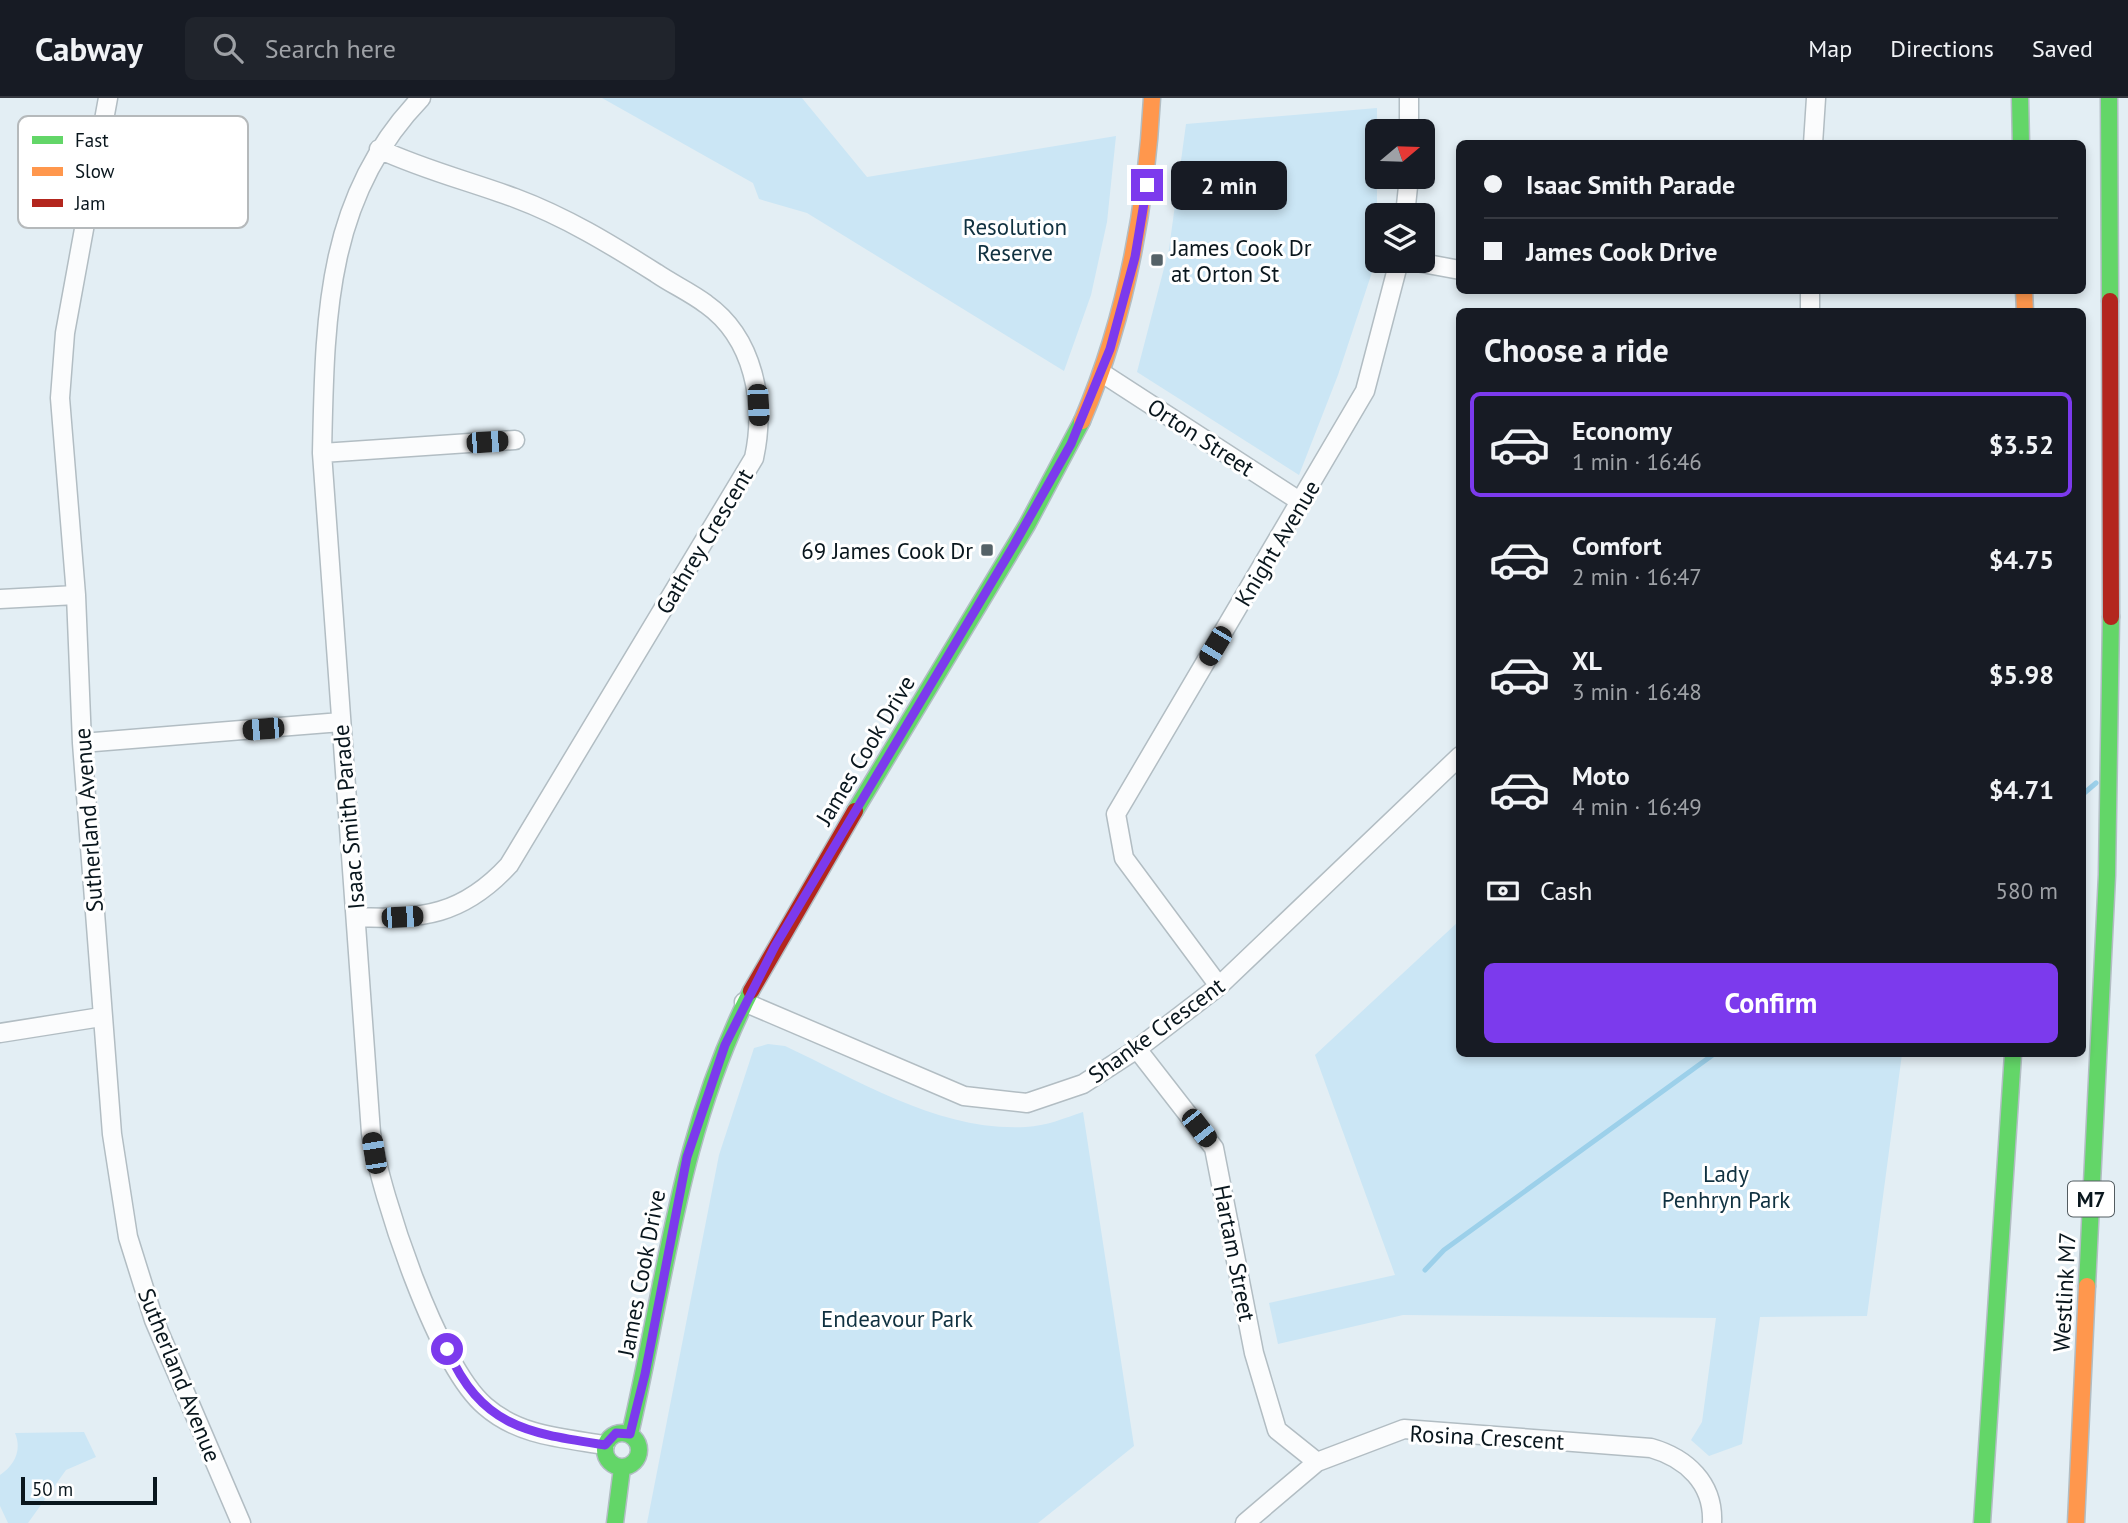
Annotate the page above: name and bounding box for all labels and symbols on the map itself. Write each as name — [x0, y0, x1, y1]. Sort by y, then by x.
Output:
legend — [18, 116, 248, 228]
north arrow — [1365, 119, 1435, 189]
text: Fast — [75, 128, 109, 152]
text: Slow — [75, 159, 115, 183]
callout: 2 min — [1172, 160, 1287, 210]
route end — [1131, 169, 1163, 201]
text: Jam — [74, 191, 105, 215]
park label: Resolution Reserve — [963, 212, 1067, 267]
place label: James Cook Dr at Orton St — [1170, 233, 1312, 288]
marker: James Cook Dr at Orton St — [1149, 252, 1165, 268]
car — [747, 383, 770, 427]
street label: Orton Street — [1142, 392, 1260, 482]
car — [466, 430, 509, 454]
street label: Gathrey Crescent — [649, 463, 759, 619]
street label: Knight Avenue — [1228, 475, 1326, 611]
place label: 69 James Cook Dr — [801, 536, 973, 565]
marker: 69 James Cook Dr — [979, 542, 995, 558]
car — [1196, 623, 1235, 669]
street label: James Cook Drive — [808, 670, 921, 831]
car — [242, 717, 285, 741]
street label: Isaac Smith Parade — [325, 723, 371, 911]
street label: Sutherland Avenue — [67, 727, 109, 913]
car — [381, 905, 424, 929]
street label: Shanke Crescent — [1082, 971, 1230, 1089]
car — [1178, 1105, 1221, 1151]
car — [361, 1131, 388, 1175]
park label: Lady Penhryn Park — [1662, 1159, 1790, 1214]
street label: Hartam Street — [1208, 1182, 1262, 1324]
road number: M7 — [2068, 1182, 2114, 1216]
street label: James Cook Drive — [610, 1187, 671, 1360]
street label: Westlink M7 — [2046, 1231, 2082, 1353]
street label: Sutherland Avenue — [132, 1284, 228, 1466]
park label: Endeavour Park — [821, 1304, 973, 1333]
route start — [431, 1333, 463, 1365]
street label: Rosina Crescent — [1409, 1418, 1565, 1456]
scale bar — [21, 1474, 158, 1506]

